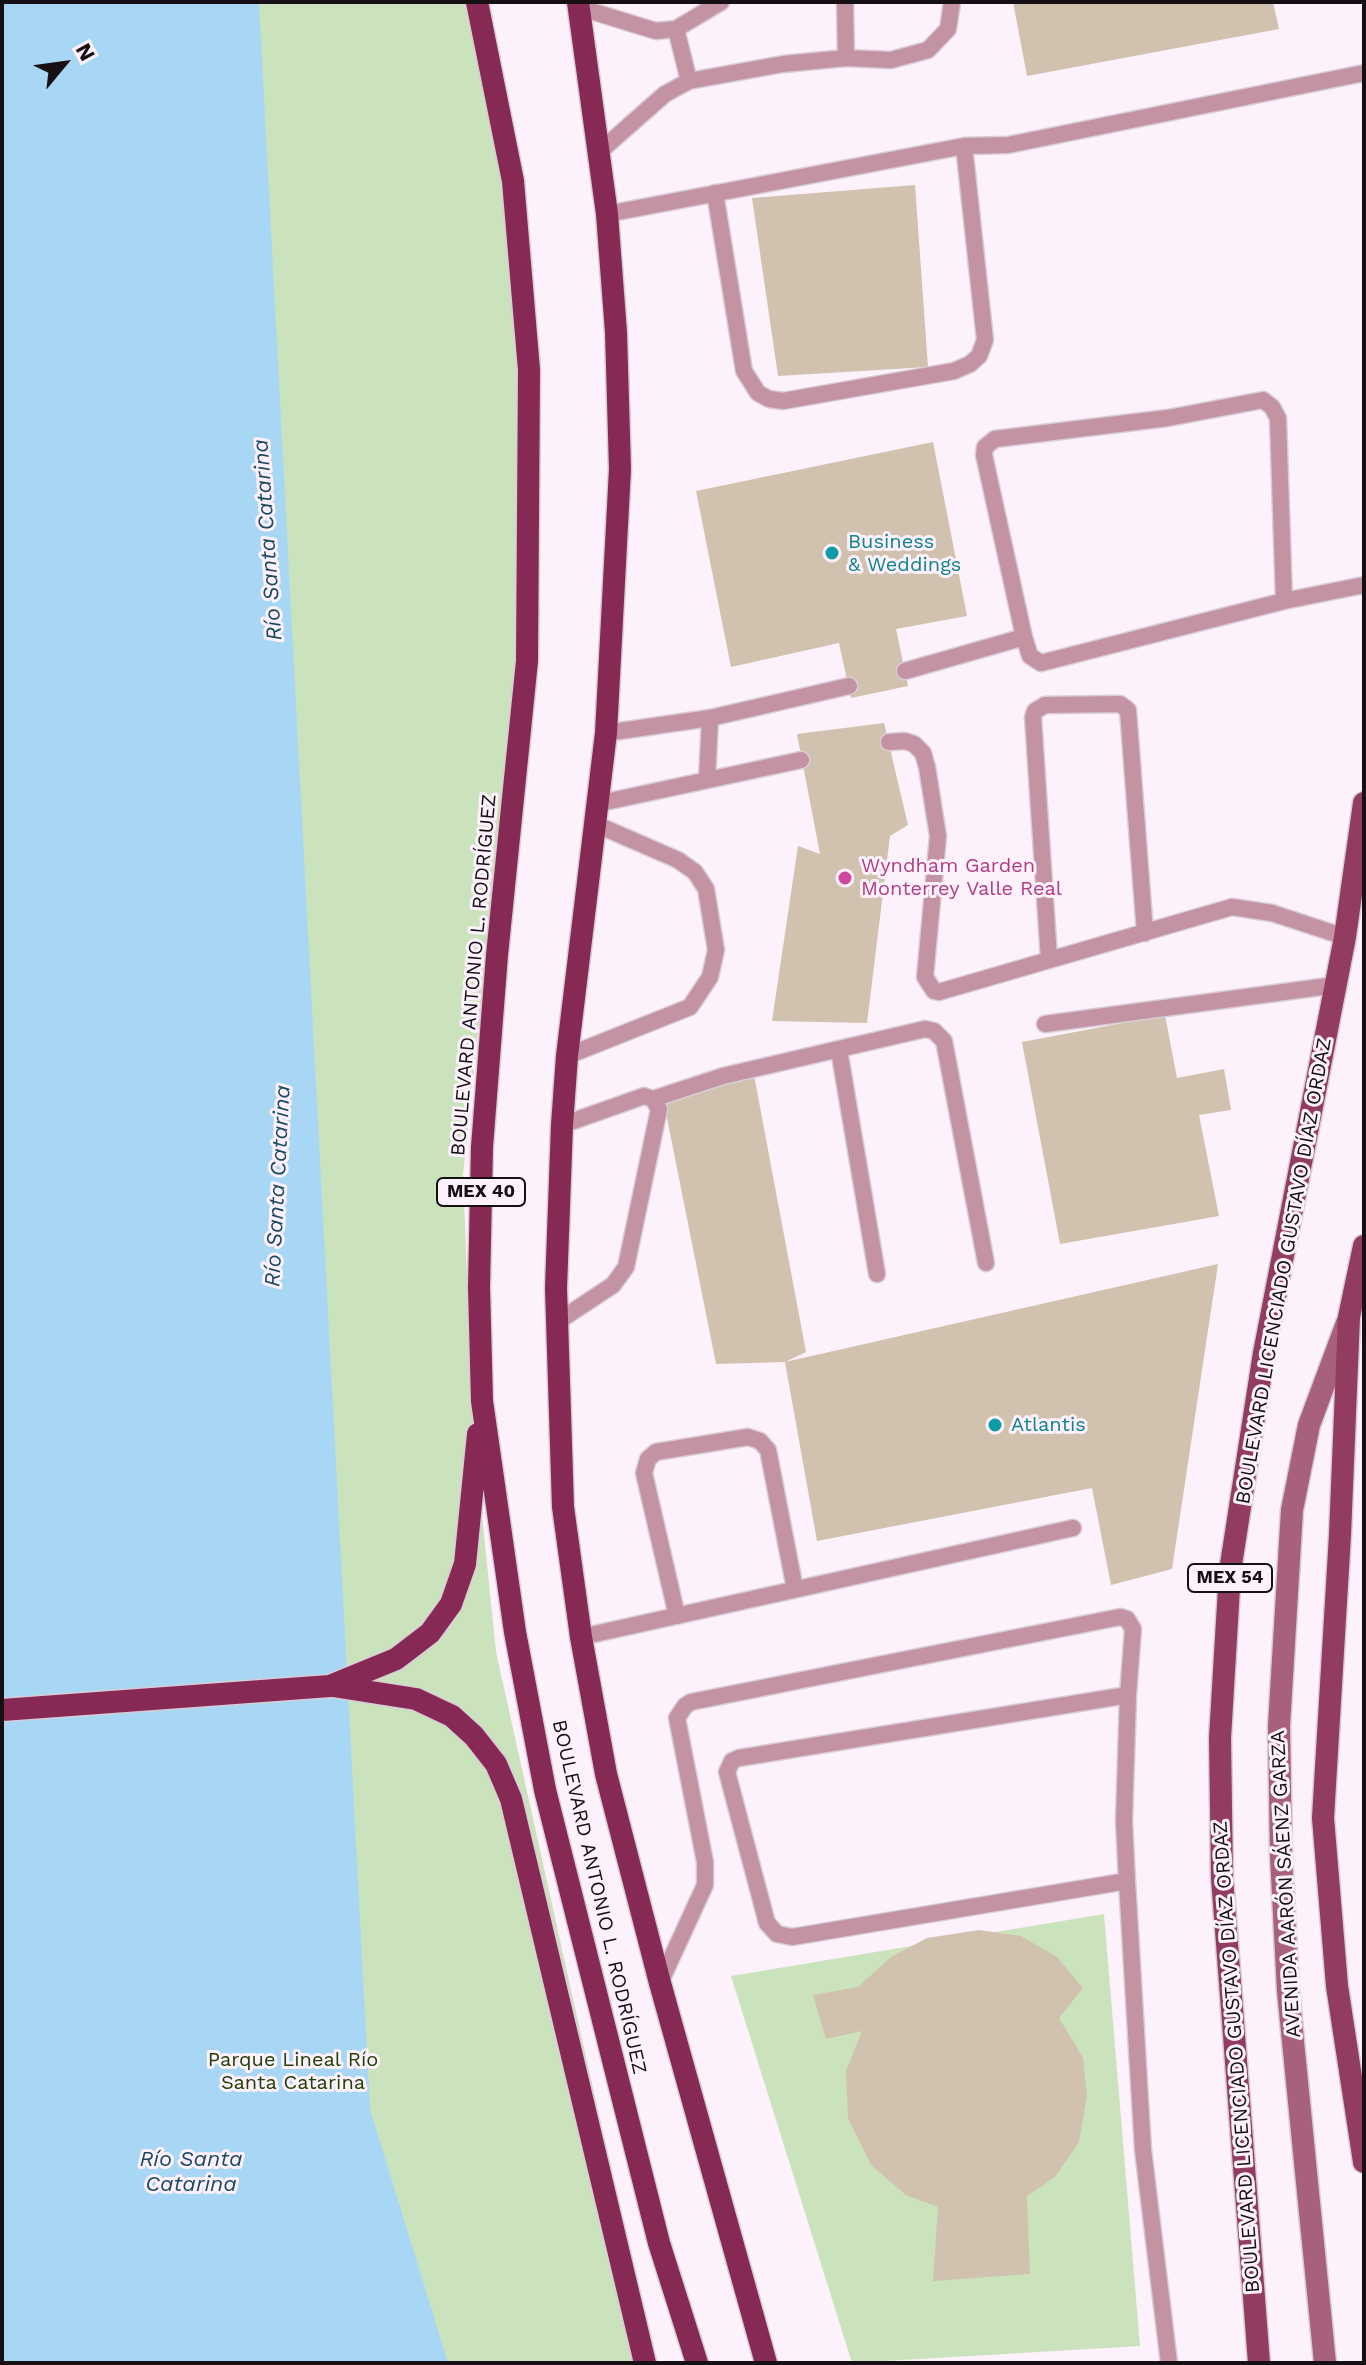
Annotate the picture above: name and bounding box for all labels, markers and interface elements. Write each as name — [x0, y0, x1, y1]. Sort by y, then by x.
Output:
north arrow — [24, 24, 104, 104]
text: N — [71, 39, 100, 65]
water label: Río Santa Catarina — [248, 438, 288, 642]
place label: Business & Weddings — [848, 530, 961, 577]
marker: Business & Weddings — [823, 544, 841, 562]
street label: BOULEVARD ANTONIO L. RODRÍGUEZ — [446, 793, 502, 1157]
place label: Wyndham Garden Monterrey Valle Real — [861, 854, 1062, 901]
marker: Wyndham Garden Monterrey Valle Real — [836, 869, 854, 887]
street label: BOULEVARD LICENCIADO GUSTAVO DÍAZ ORDAZ — [1231, 1036, 1337, 1506]
water label: Río Santa Catarina — [260, 1084, 296, 1288]
road number: MEX 40 — [437, 1178, 525, 1206]
place label: Atlantis — [1011, 1413, 1086, 1437]
marker: Atlantis — [986, 1416, 1004, 1434]
road number: MEX 54 — [1188, 1564, 1272, 1592]
street label: BOULEVARD ANTONIO L. RODRÍGUEZ — [546, 1717, 652, 2077]
street label: AVENIDA AARÓN SÁENZ GARZA — [1266, 1730, 1306, 2038]
street label: BOULEVARD LICENCIADO GUSTAVO DÍAZ ORDAZ — [1209, 1820, 1265, 2294]
park label: Parque Lineal Río Santa Catarina — [208, 2048, 378, 2095]
water label: Río Santa Catarina — [139, 2147, 243, 2198]

